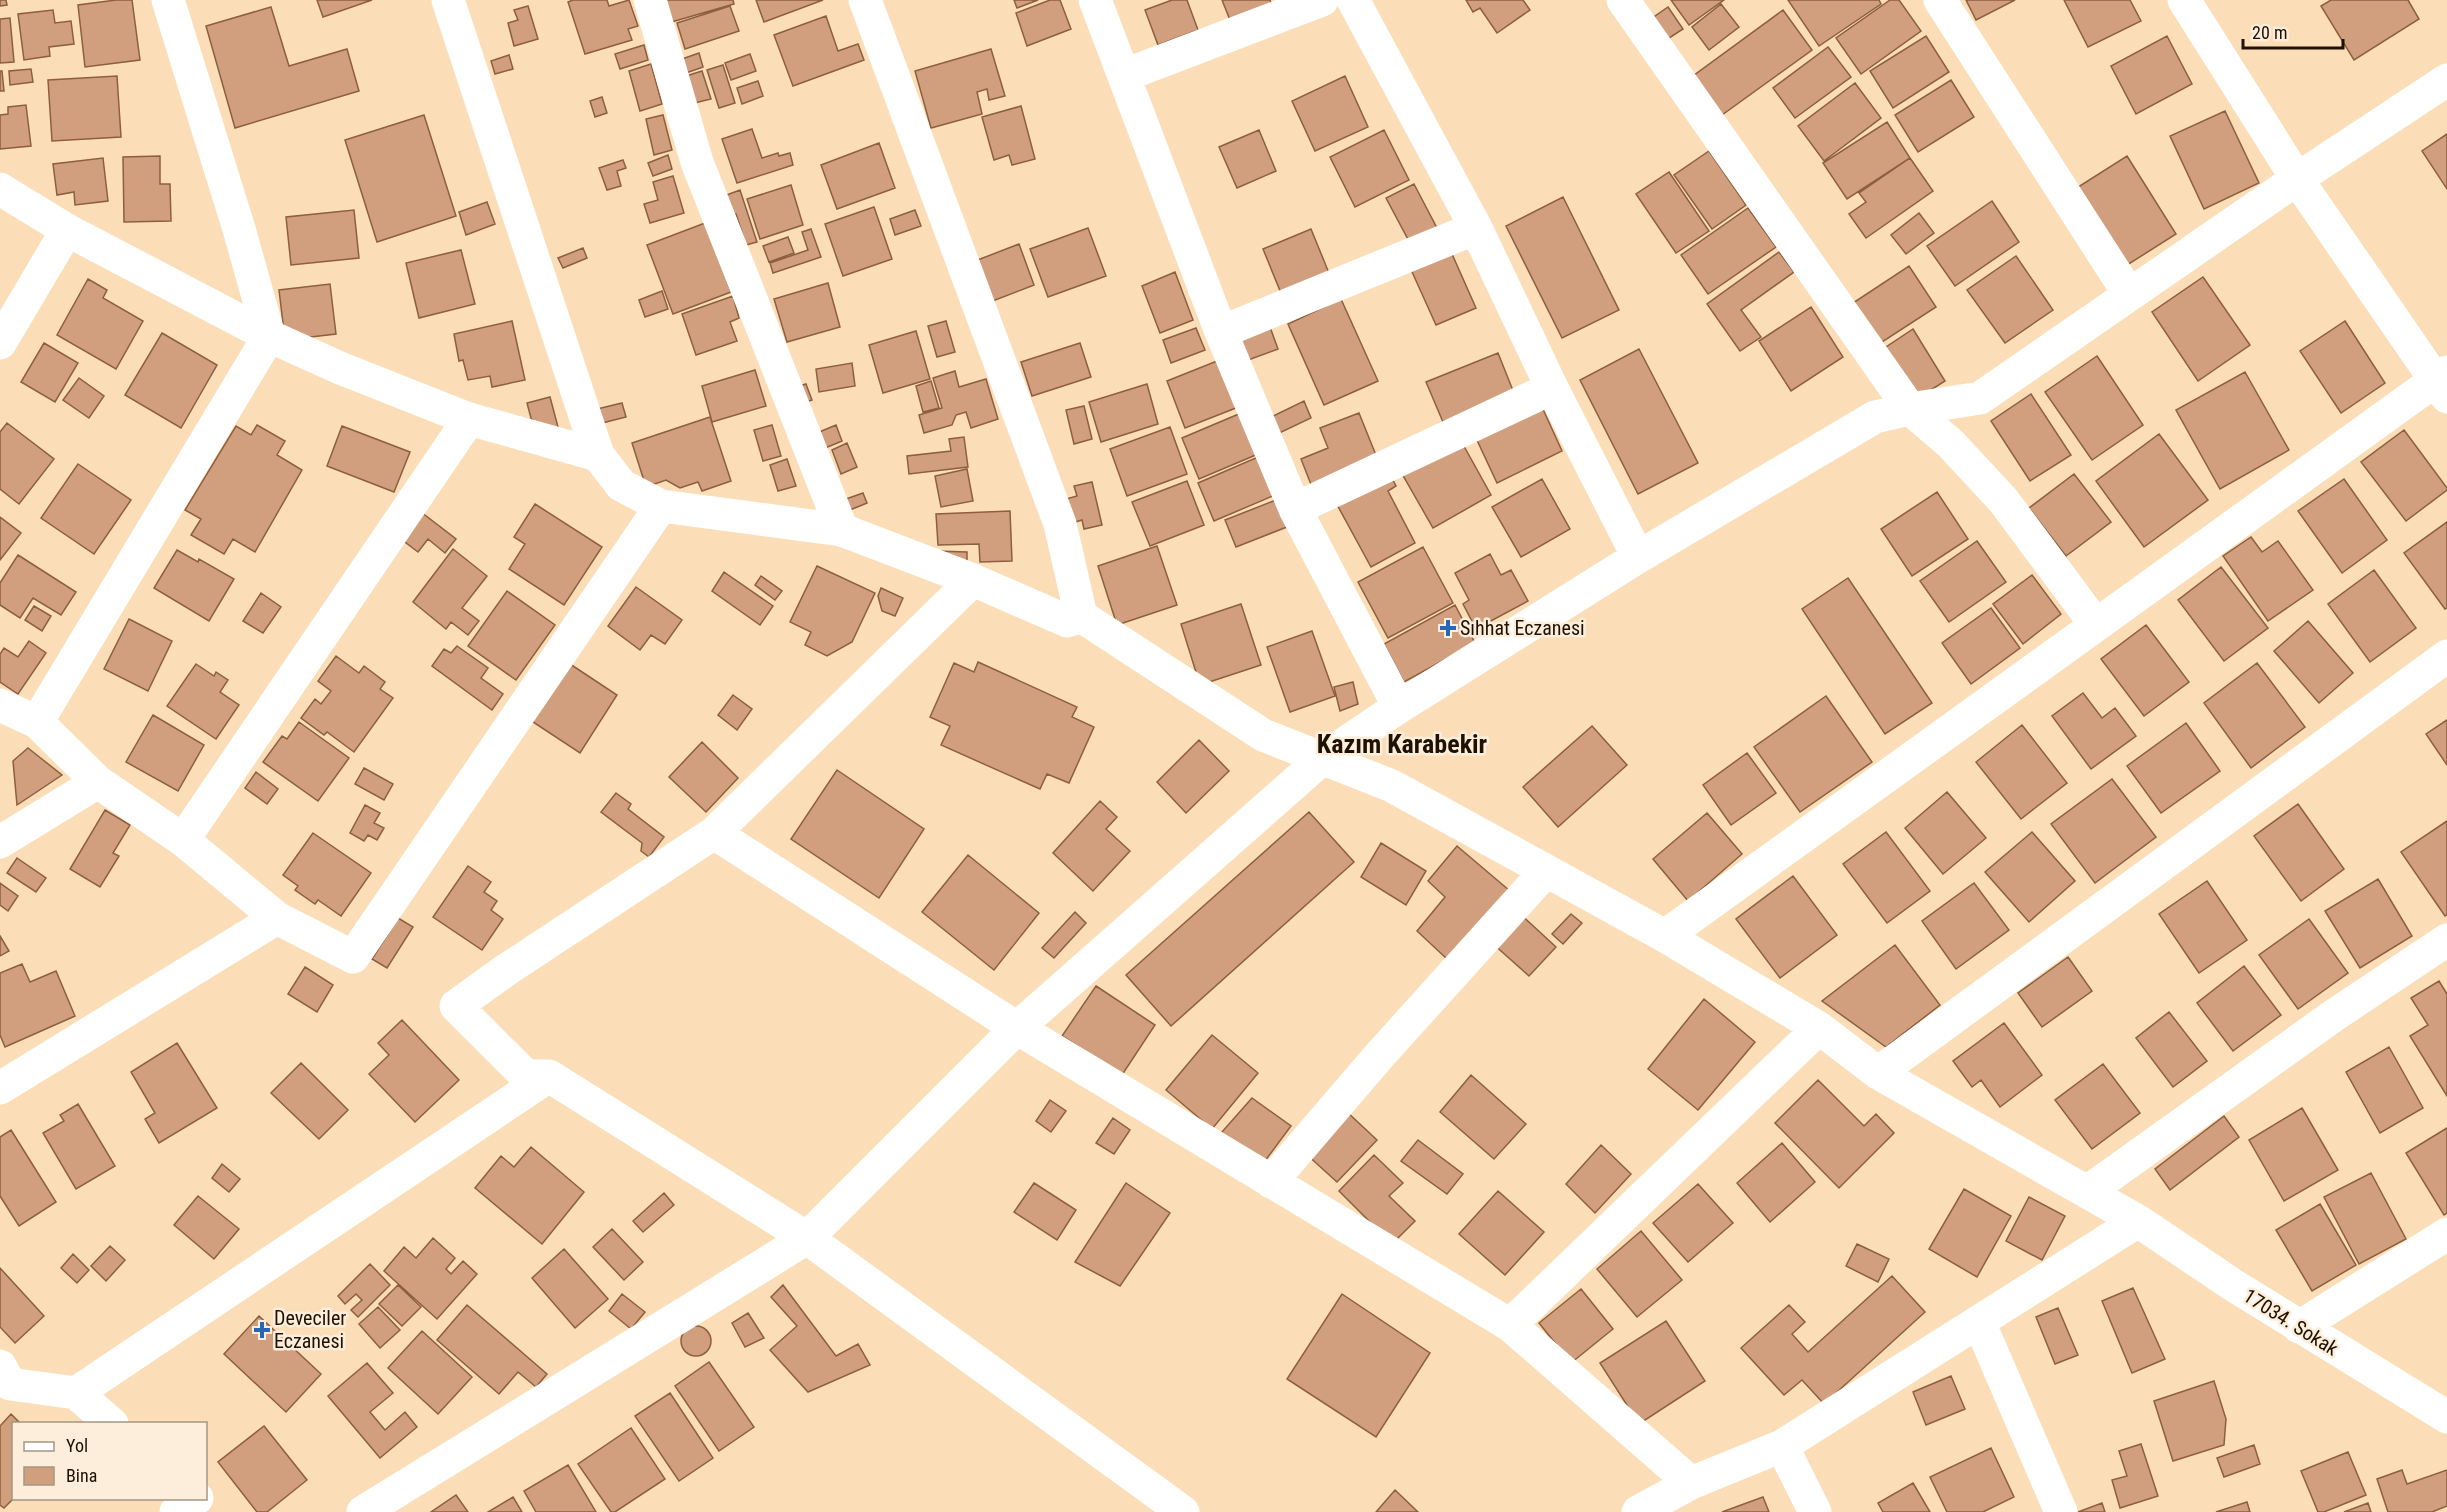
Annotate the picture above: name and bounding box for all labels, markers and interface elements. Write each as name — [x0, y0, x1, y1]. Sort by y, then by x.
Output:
scale bar — [2243, 12, 2344, 50]
text: 20 m — [2252, 22, 2287, 43]
place label: Sıhhat Eczanesi — [1460, 616, 1585, 640]
marker: Sıhhat Eczanesi — [1441, 621, 1455, 635]
district label: Kazım Karabekir — [1317, 729, 1488, 759]
street label: 17034. Sokak — [2239, 1283, 2343, 1361]
place label: Deveciler Eczanesi — [274, 1306, 346, 1353]
marker: Deveciler Eczanesi — [255, 1323, 269, 1337]
legend — [12, 1422, 207, 1500]
text: Yol — [66, 1435, 88, 1456]
text: Bina — [66, 1465, 97, 1486]

